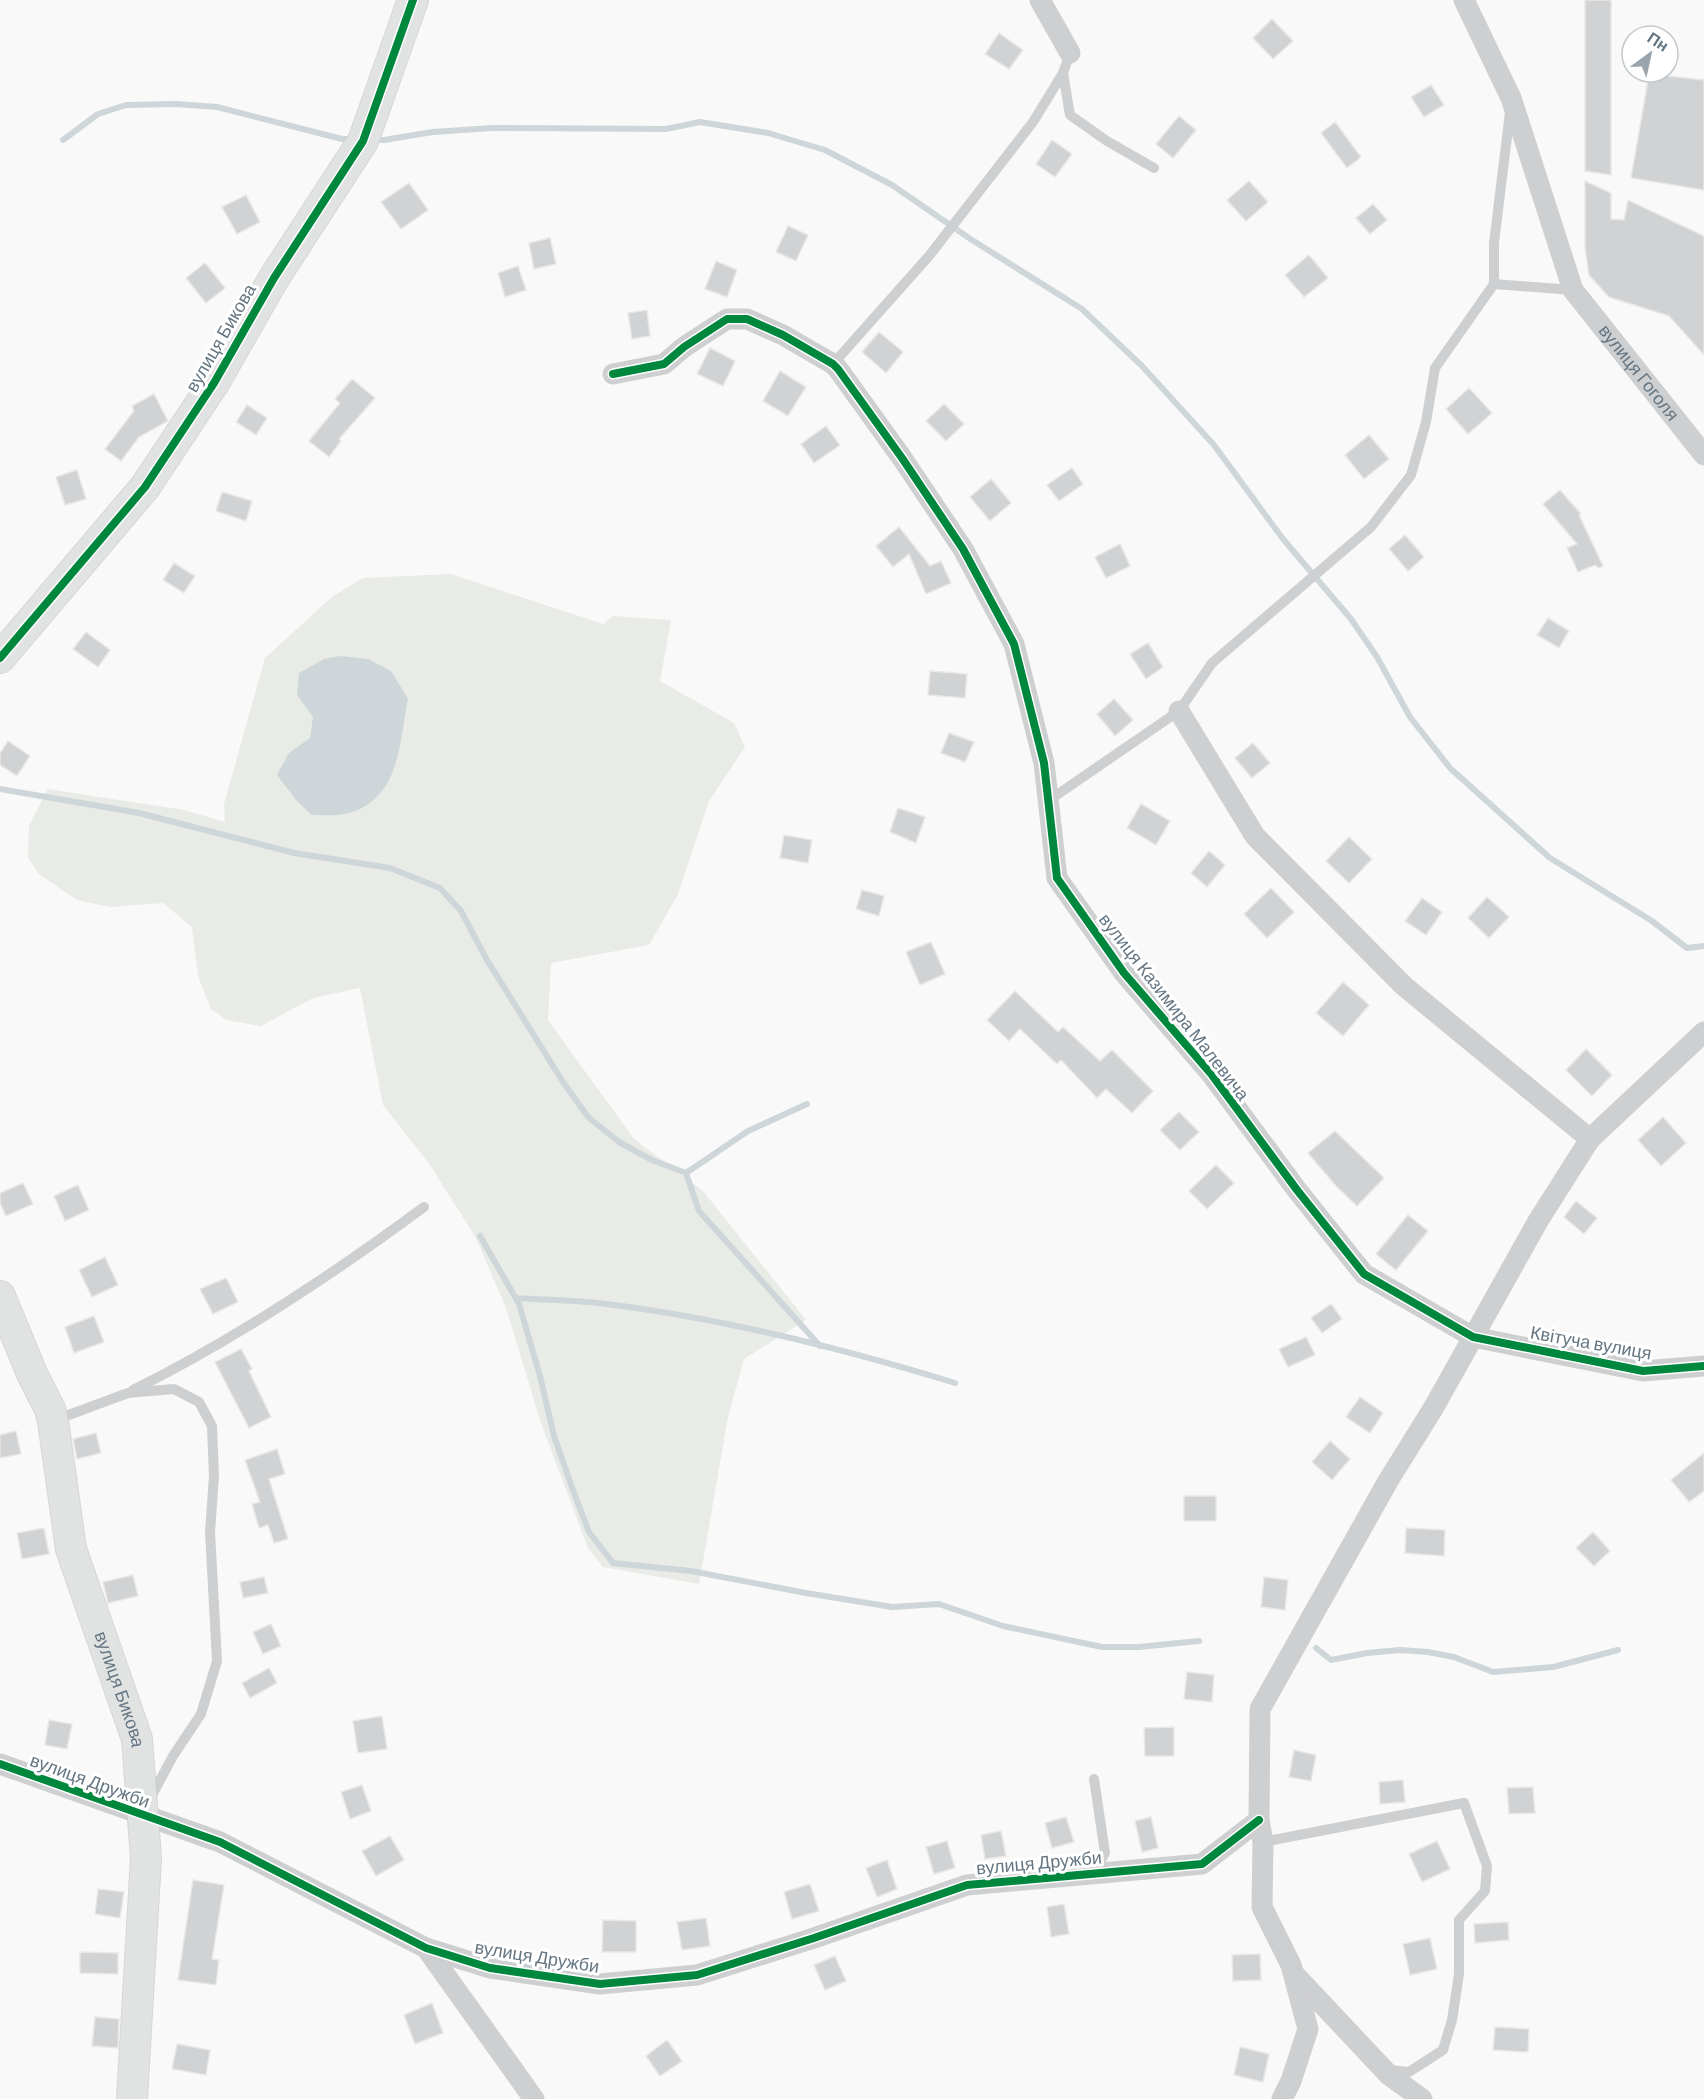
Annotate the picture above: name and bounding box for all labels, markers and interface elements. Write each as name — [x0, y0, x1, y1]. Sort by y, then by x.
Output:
north arrow — [1620, 24, 1680, 84]
text: Пн — [1644, 27, 1672, 55]
street label: вулиця Бикова — [180, 279, 260, 396]
street label: вулиця Гоголя — [1595, 320, 1684, 425]
street label: вулиця Казимира Малевича — [1095, 908, 1255, 1105]
street label: Квітуча вулиця — [1529, 1321, 1654, 1364]
street label: вулиця Бикова — [90, 1628, 150, 1749]
street label: вулиця Дружби — [27, 1748, 153, 1812]
street label: вулиця Дружби — [975, 1846, 1103, 1878]
street label: вулиця Дружби — [473, 1935, 601, 1977]

